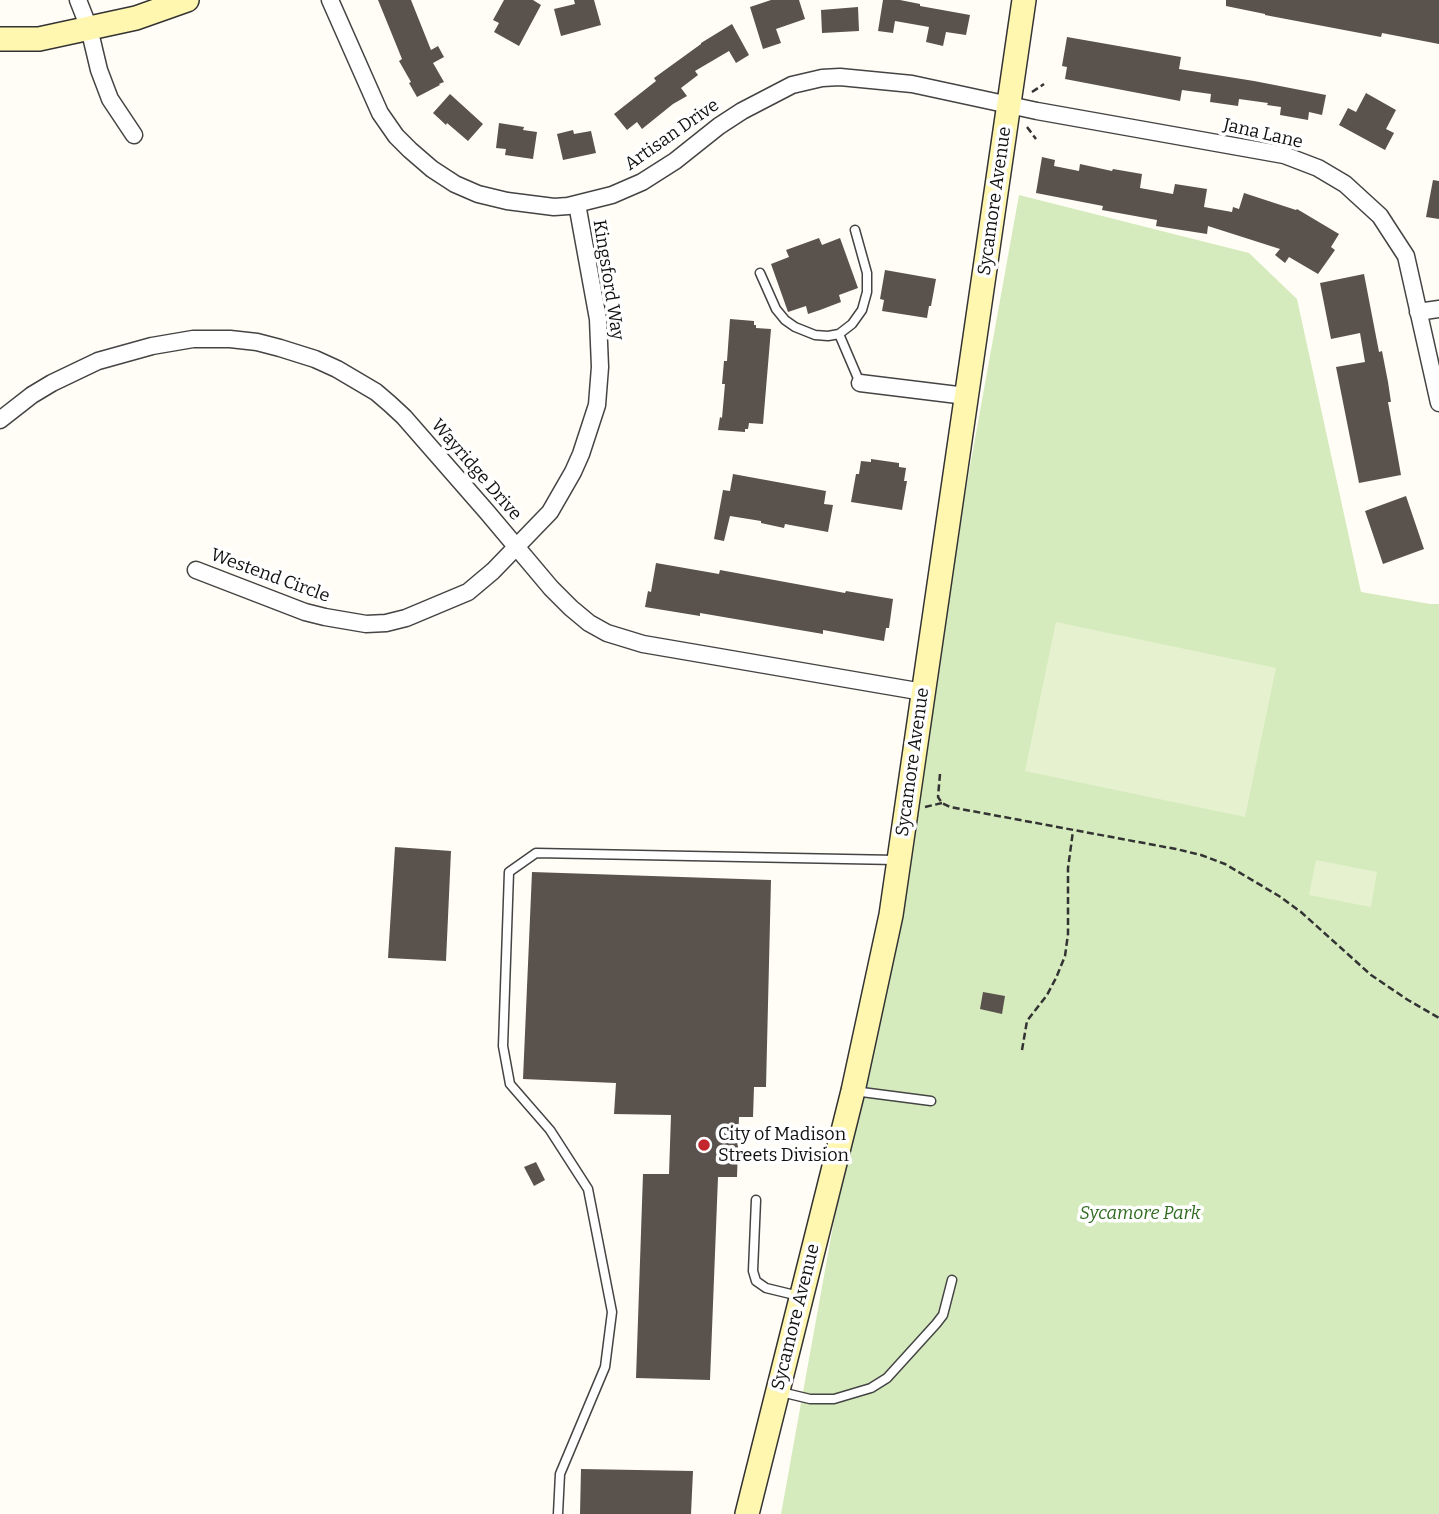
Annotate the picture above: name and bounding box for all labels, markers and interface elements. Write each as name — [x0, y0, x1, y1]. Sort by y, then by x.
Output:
street label: Artisan Drive — [621, 95, 723, 175]
street label: Jana Lane — [1221, 114, 1305, 154]
street label: Sycamore Avenue — [974, 125, 1016, 277]
street label: Kingsford Way — [588, 218, 628, 342]
street label: Wayridge Drive — [426, 415, 526, 525]
street label: Westend Circle — [207, 544, 333, 608]
street label: Sycamore Avenue — [892, 686, 934, 838]
place label: City of Madison Streets Division — [718, 1124, 849, 1166]
marker: City of Madison Streets Division — [696, 1137, 712, 1153]
park label: Sycamore Park — [1080, 1203, 1200, 1225]
street label: Sycamore Avenue — [767, 1242, 825, 1392]

